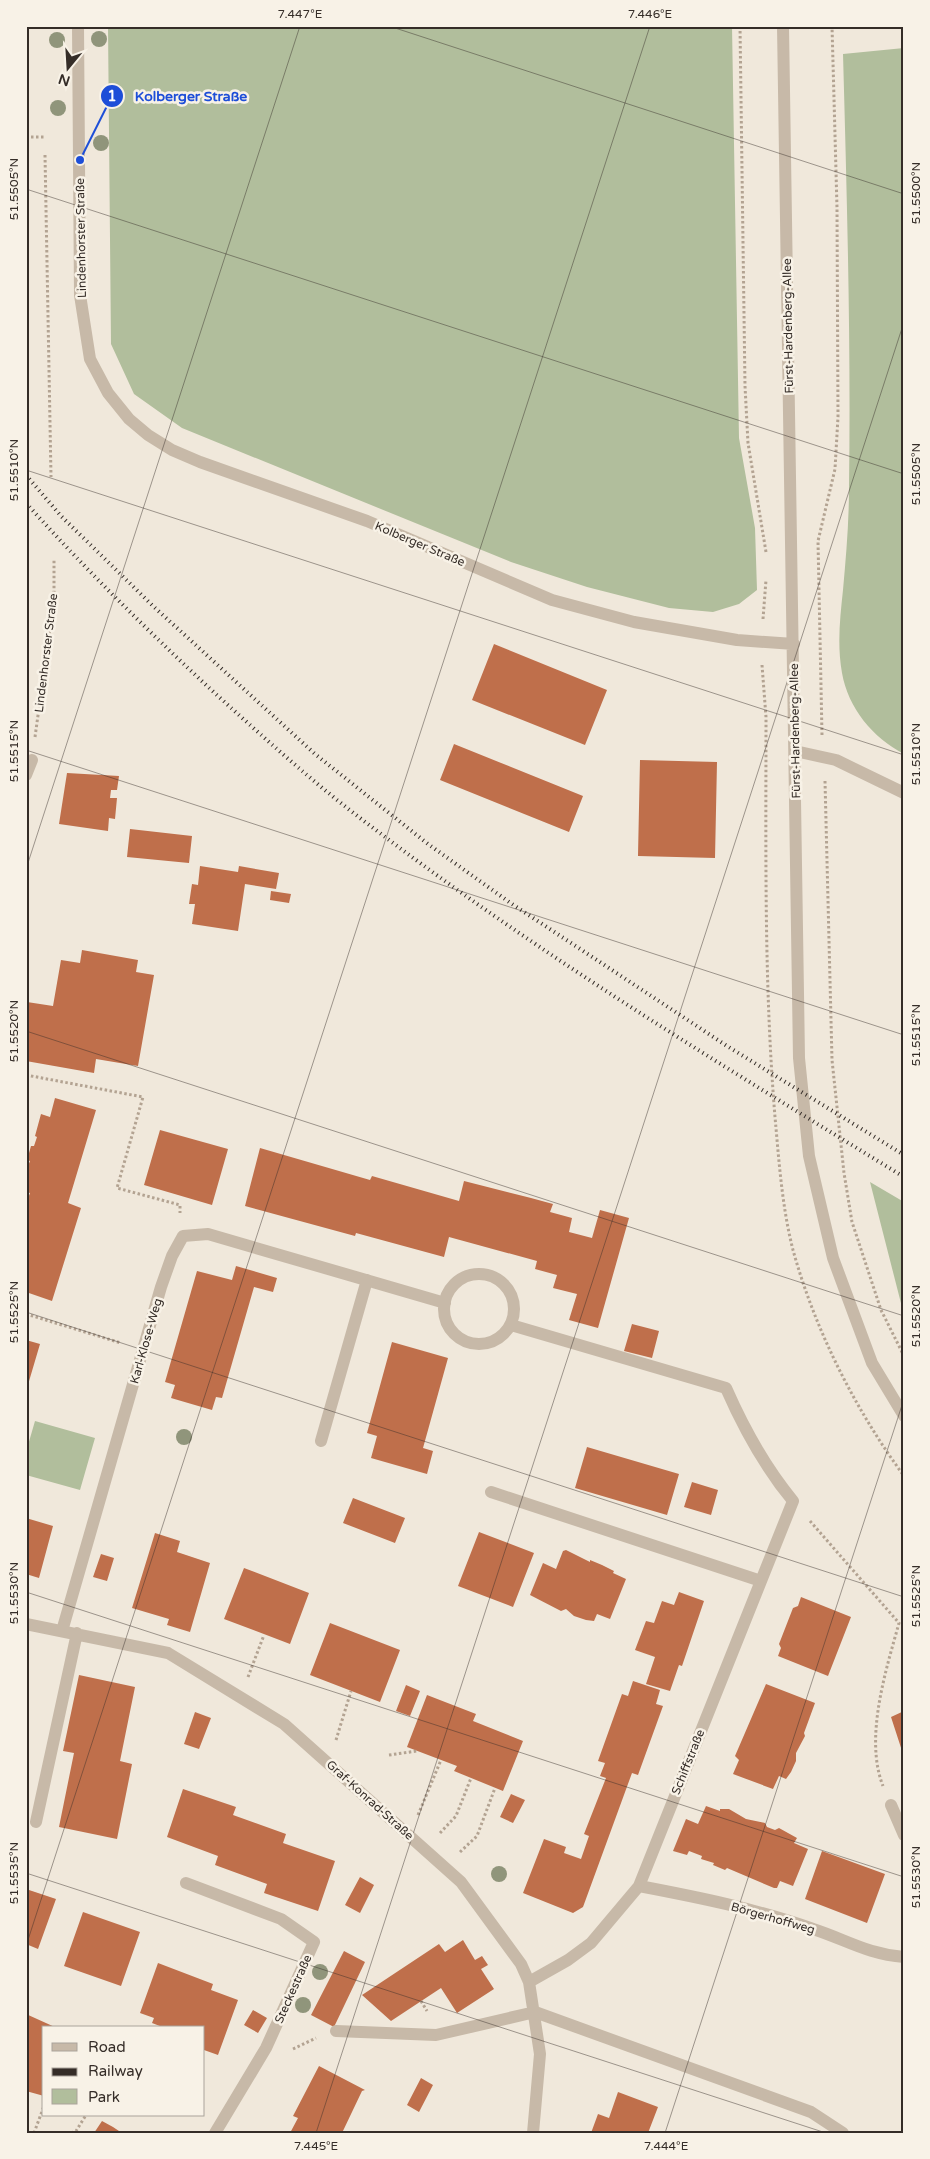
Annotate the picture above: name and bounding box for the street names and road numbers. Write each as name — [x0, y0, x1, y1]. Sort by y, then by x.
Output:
street label: Lindenhorster Straße — [73, 178, 89, 298]
street label: Fürst-Hardenberg-Allee — [780, 258, 796, 394]
street label: Kolberger Straße — [373, 519, 467, 569]
street label: Lindenhorster Straße — [32, 592, 60, 713]
street label: Fürst-Hardenberg-Allee — [787, 663, 803, 799]
street label: Karl-Klose-Weg — [127, 1297, 165, 1385]
street label: Schiffstraße — [669, 1727, 708, 1797]
street label: Graf-Konrad-Straße — [324, 1757, 416, 1843]
street label: Börgerhoffweg — [729, 1899, 817, 1937]
street label: Steckestraße — [272, 1952, 314, 2026]

